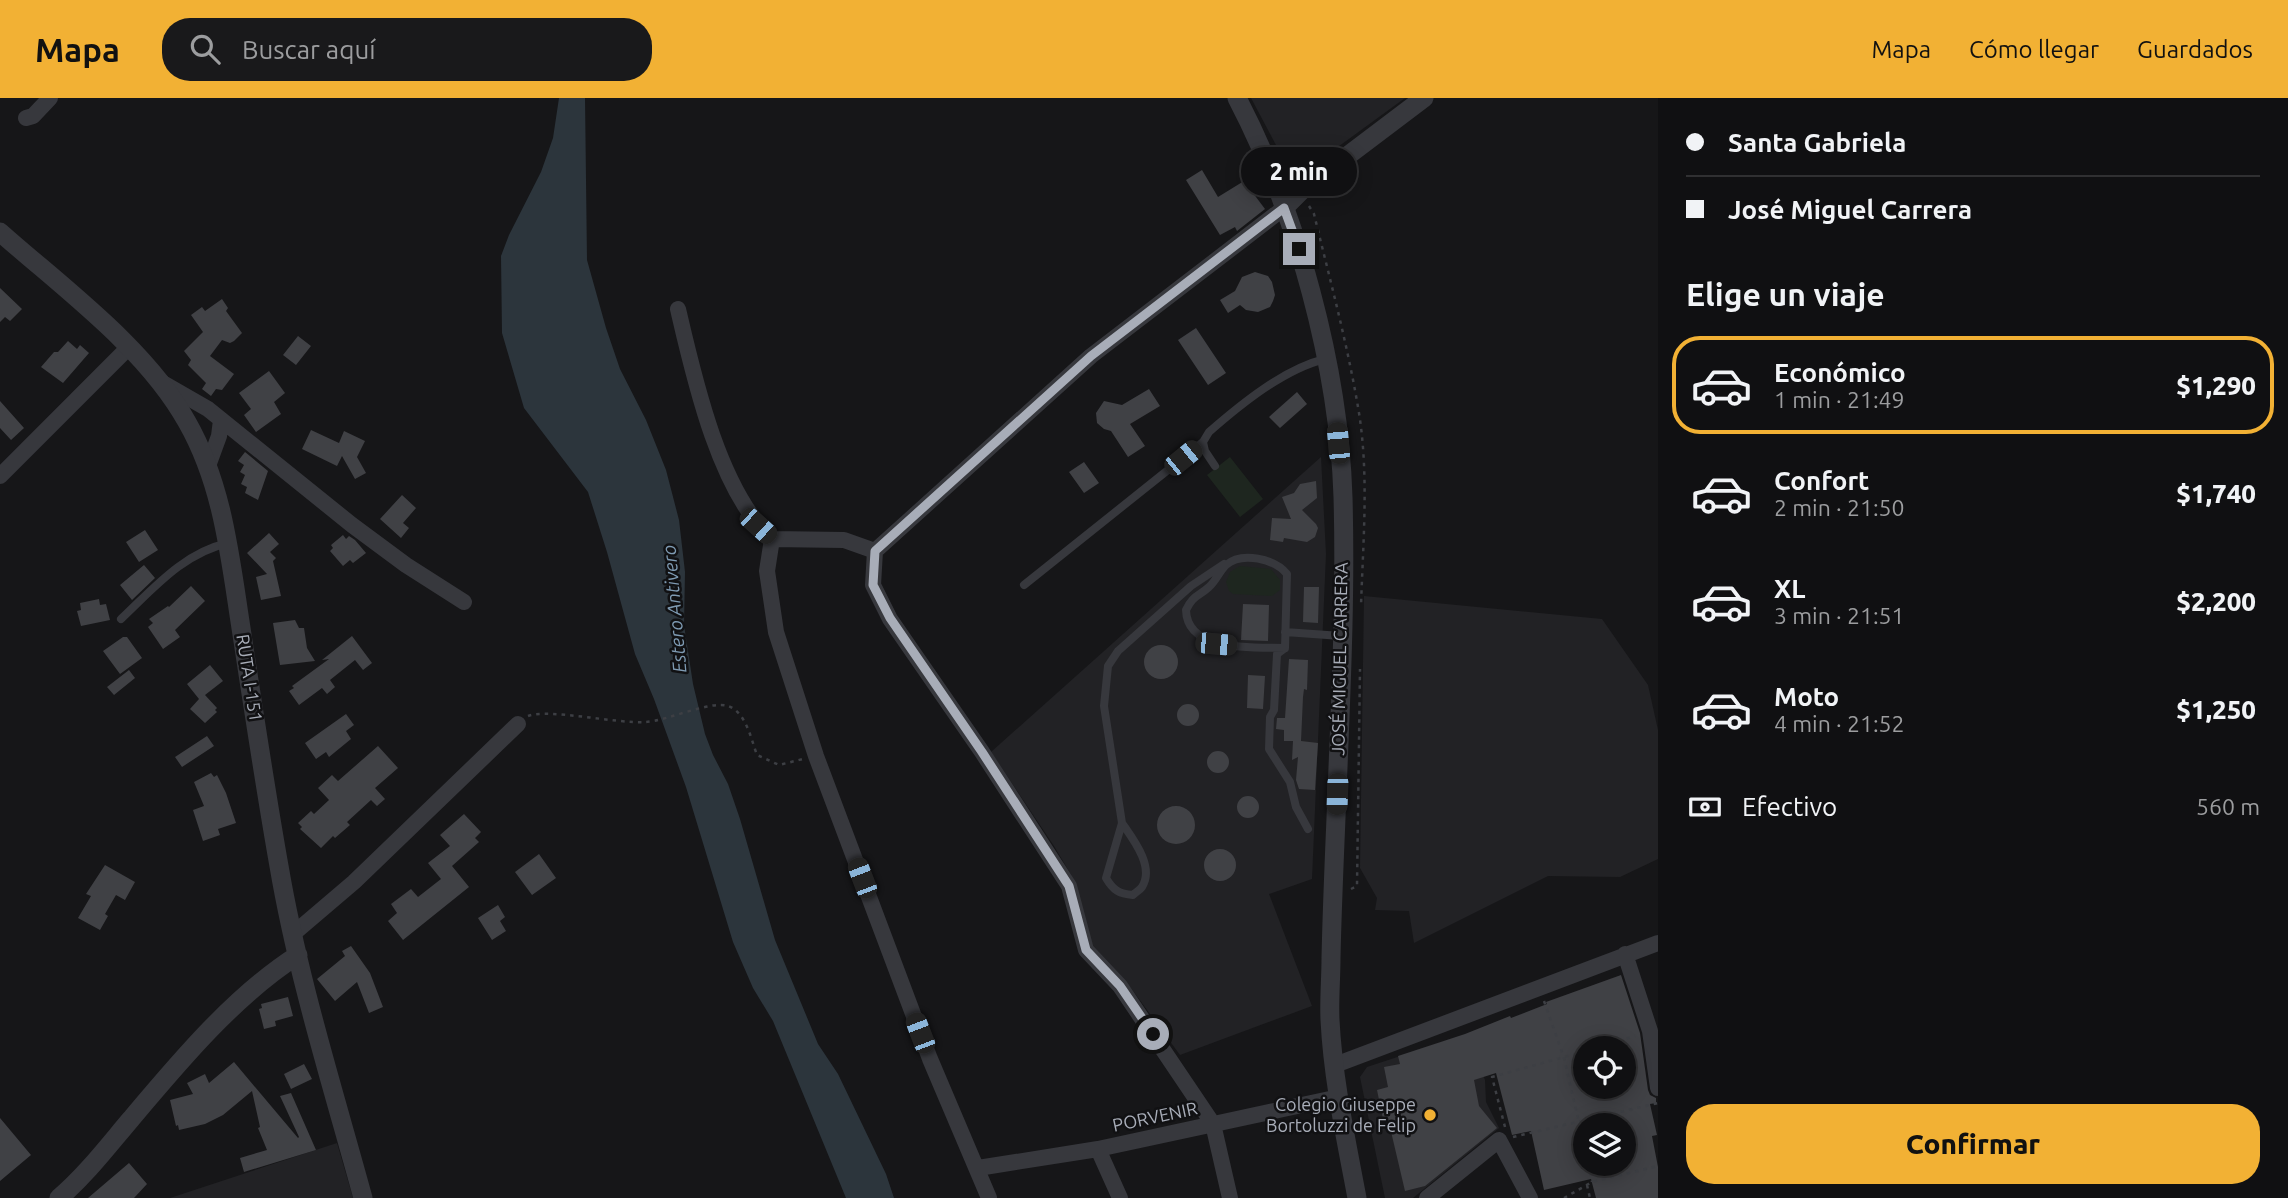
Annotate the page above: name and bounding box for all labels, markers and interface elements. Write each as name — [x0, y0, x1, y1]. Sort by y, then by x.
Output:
search box — [162, 18, 652, 81]
icon: search — [186, 30, 224, 68]
text: Mapa — [35, 31, 120, 68]
text: Buscar aquí — [242, 35, 376, 64]
text: Mapa — [1871, 36, 1931, 63]
text: Cómo llegar — [1969, 36, 2099, 63]
text: Guardados — [2137, 36, 2253, 63]
text: Santa Gabriela — [1728, 128, 1906, 157]
callout: 2 min — [1241, 148, 1357, 197]
text: 2 min — [1270, 159, 1328, 184]
text: José Miguel Carrera — [1728, 195, 1972, 224]
route end — [1283, 233, 1315, 265]
text: Elige un viaje — [1686, 276, 1885, 312]
icon: car — [1690, 354, 1753, 417]
text: Económico — [1774, 358, 1906, 387]
text: $1,290 — [2176, 371, 2256, 400]
text: 1 min · 21:49 — [1774, 387, 1905, 412]
car — [1326, 421, 1351, 465]
car — [1161, 437, 1206, 479]
icon: car — [1690, 462, 1753, 525]
text: Confort — [1774, 466, 1869, 495]
text: $1,740 — [2176, 479, 2256, 508]
text: 2 min · 21:50 — [1774, 495, 1905, 520]
car — [736, 504, 781, 548]
water label: Estero Antivero — [657, 544, 691, 674]
street label: JOSÉ MIGUEL CARRERA — [1326, 562, 1351, 756]
icon: car — [1690, 570, 1753, 633]
text: XL — [1774, 574, 1805, 603]
text: $2,200 — [2176, 587, 2256, 616]
text: 3 min · 21:51 — [1774, 603, 1905, 628]
car — [1195, 632, 1238, 656]
street label: RUTA I-151 — [233, 633, 267, 723]
icon: car — [1690, 678, 1753, 741]
text: Moto — [1774, 682, 1839, 711]
text: $1,250 — [2176, 695, 2256, 724]
text: 4 min · 21:52 — [1774, 711, 1905, 736]
car — [1326, 773, 1349, 815]
icon: cash — [1686, 788, 1724, 826]
text: Efectivo — [1742, 792, 1837, 821]
text: 560 m — [2196, 794, 2260, 819]
car — [845, 855, 880, 901]
car — [903, 1010, 938, 1056]
route start — [1137, 1018, 1169, 1050]
map controls — [1573, 1036, 1636, 1176]
button: locate — [1573, 1036, 1636, 1099]
place label: Colegio Giuseppe Bortoluzzi de Felip — [1266, 1094, 1416, 1135]
street label: PORVENIR — [1111, 1097, 1199, 1135]
button: Confirmar — [1686, 1104, 2260, 1184]
marker: Colegio Giuseppe Bortoluzzi de Felip — [1422, 1107, 1438, 1123]
button: layers — [1573, 1113, 1636, 1176]

